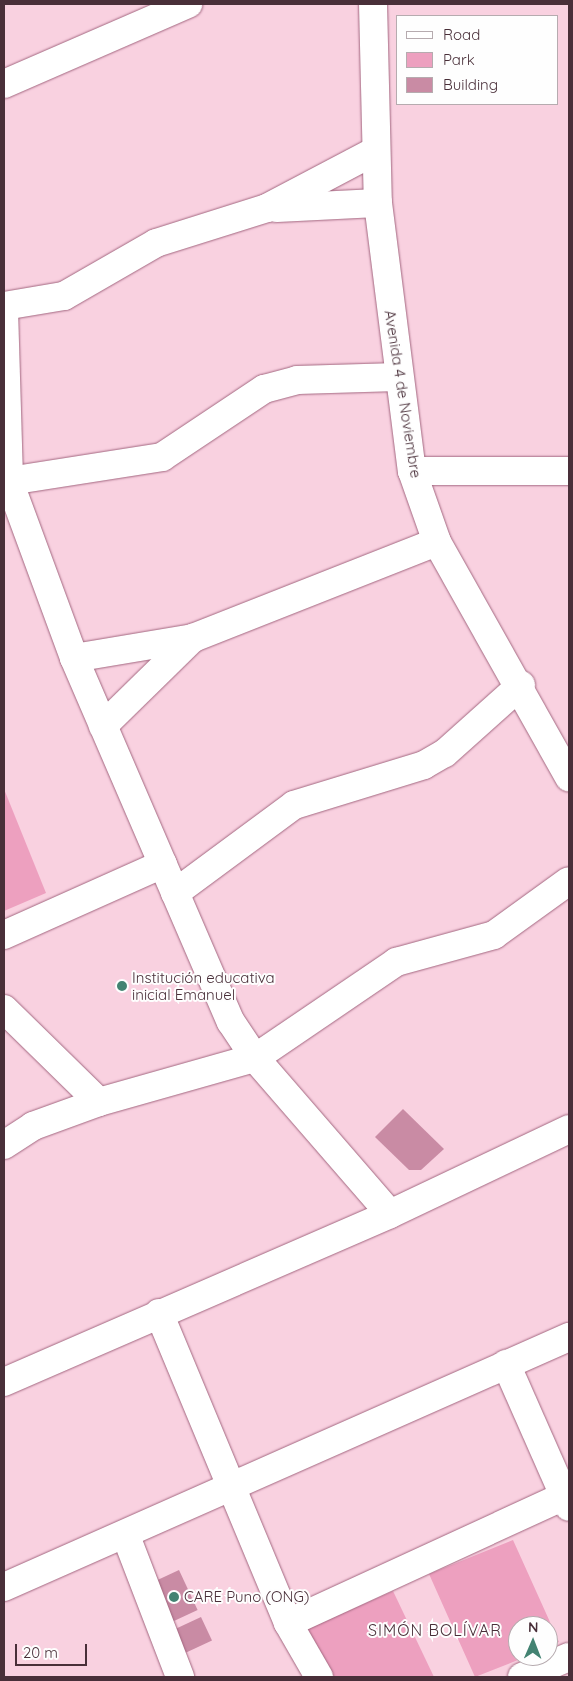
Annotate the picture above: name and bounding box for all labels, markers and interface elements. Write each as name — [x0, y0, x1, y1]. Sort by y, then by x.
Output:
legend — [396, 15, 558, 105]
text: Road — [443, 25, 480, 44]
text: Park — [443, 50, 475, 69]
text: Building — [443, 75, 498, 94]
street label: Avenida 4 de Noviembre — [381, 309, 425, 479]
place label: Institución educativa inicial Emanuel — [132, 968, 275, 1003]
marker: Institución educativa inicial Emanuel — [116, 980, 128, 992]
place label: CARE Puno (ONG) — [184, 1588, 309, 1606]
marker: CARE Puno (ONG) — [168, 1591, 180, 1603]
north arrow — [508, 1616, 558, 1666]
text: N — [528, 1618, 539, 1636]
district label: SIMÓN BOLÍVAR — [366, 1620, 504, 1640]
scale bar — [18, 1634, 90, 1666]
text: 20 m — [23, 1643, 58, 1662]

